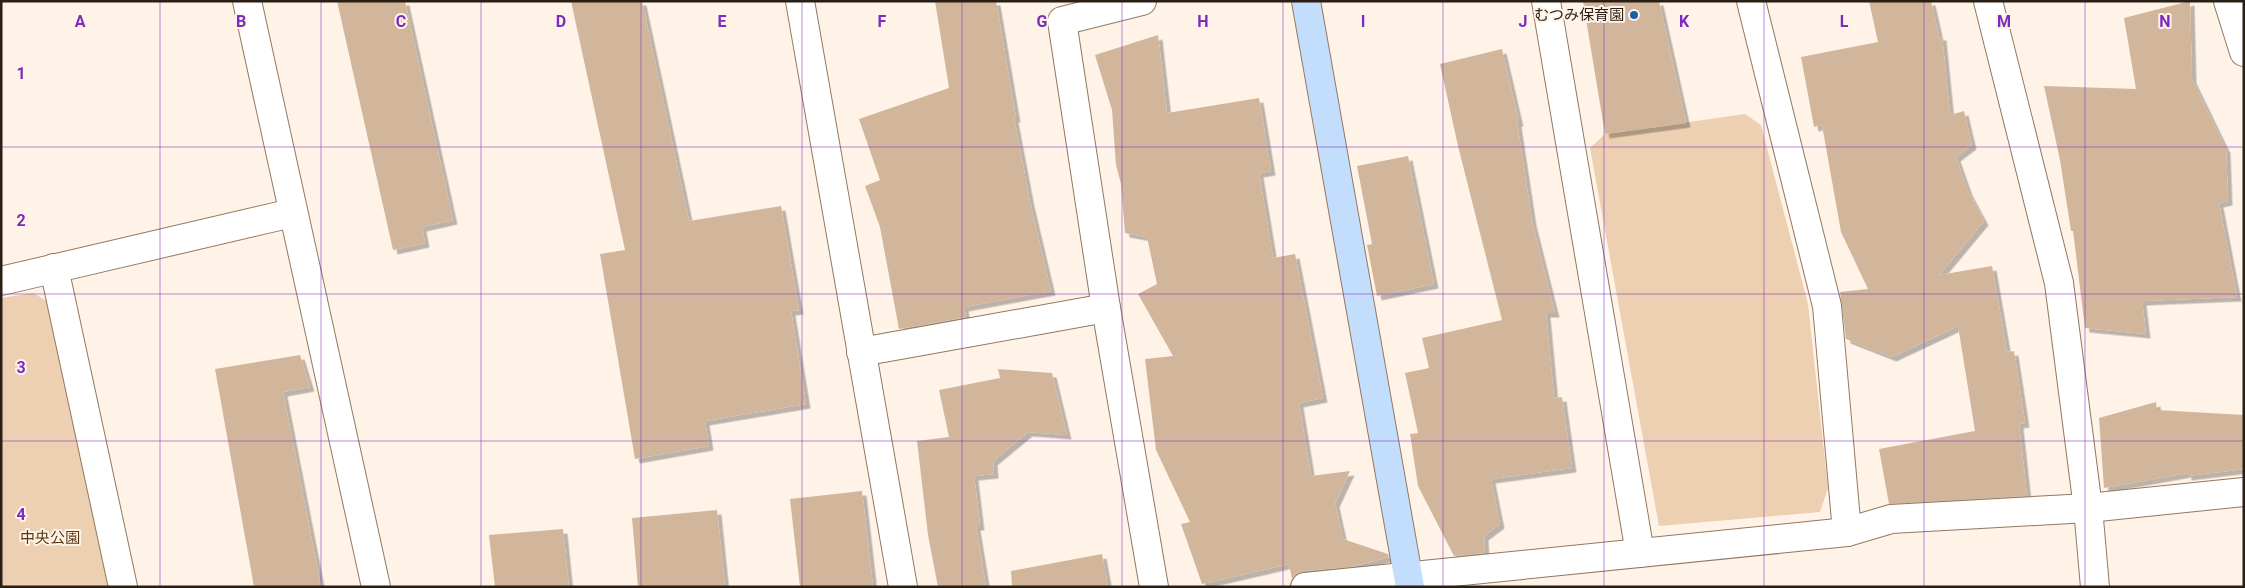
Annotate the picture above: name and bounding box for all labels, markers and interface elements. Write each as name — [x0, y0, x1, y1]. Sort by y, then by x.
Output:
place label: むつみ保育園 — [1534, 6, 1624, 24]
marker: むつみ保育園 — [1628, 9, 1640, 21]
text: A — [75, 12, 86, 31]
text: B — [236, 12, 246, 31]
text: C — [396, 12, 406, 31]
text: D — [556, 12, 566, 31]
text: E — [718, 12, 727, 31]
text: F — [878, 12, 887, 31]
text: G — [1037, 12, 1048, 31]
text: H — [1197, 12, 1209, 31]
text: I — [1361, 12, 1365, 31]
text: J — [1519, 12, 1527, 31]
text: K — [1679, 12, 1690, 31]
text: L — [1840, 12, 1849, 31]
text: M — [1997, 12, 2011, 31]
text: N — [2159, 12, 2171, 31]
text: 1 — [16, 64, 26, 83]
text: 2 — [16, 211, 26, 230]
text: 3 — [16, 358, 26, 377]
text: 4 — [16, 505, 26, 524]
park label: 中央公園 — [20, 529, 80, 547]

